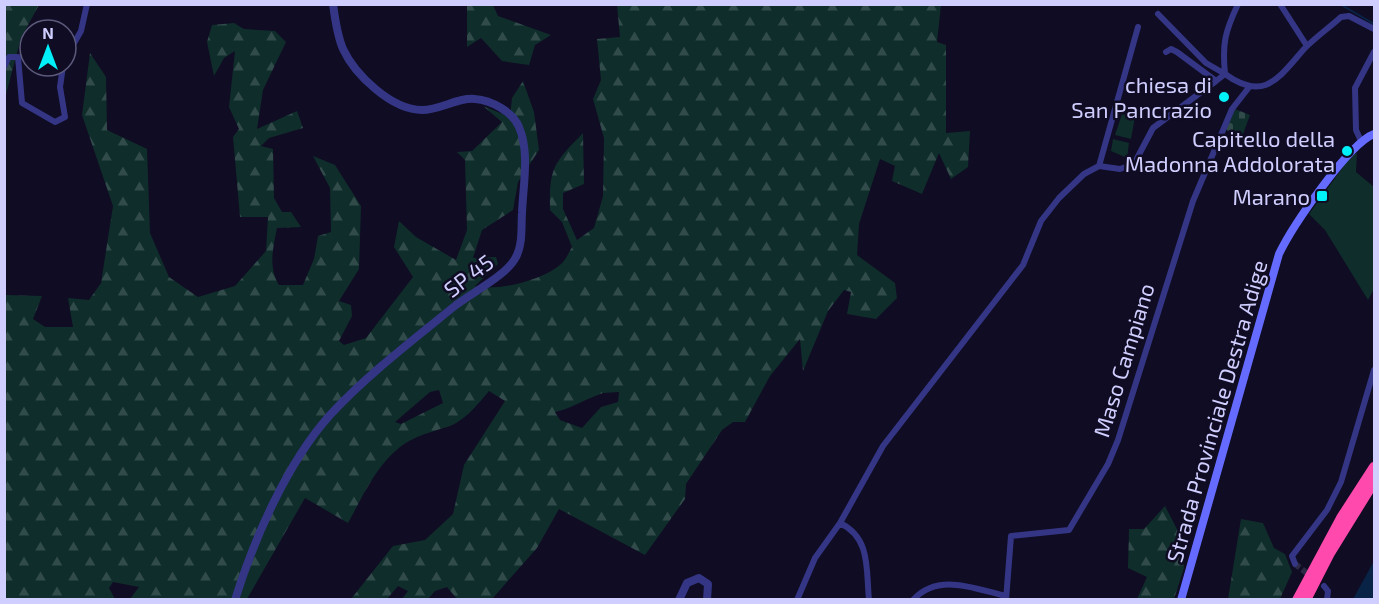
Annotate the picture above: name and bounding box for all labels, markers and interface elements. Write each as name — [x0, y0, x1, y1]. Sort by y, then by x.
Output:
north arrow — [18, 18, 78, 78]
text: N — [42, 23, 54, 42]
place label: chiesa di San Pancrazio — [1071, 71, 1212, 122]
marker: chiesa di San Pancrazio — [1217, 90, 1231, 104]
place label: Capitello della Madonna Addolorata — [1125, 125, 1335, 176]
marker: Capitello della Madonna Addolorata — [1340, 144, 1354, 158]
place label: Marano — [1232, 183, 1310, 209]
marker: Marano — [1315, 189, 1329, 203]
street label: SP 45 — [438, 248, 498, 302]
street label: Strada Provinciale Destra Adige — [1160, 257, 1272, 565]
street label: Maso Campiano — [1087, 280, 1159, 440]

